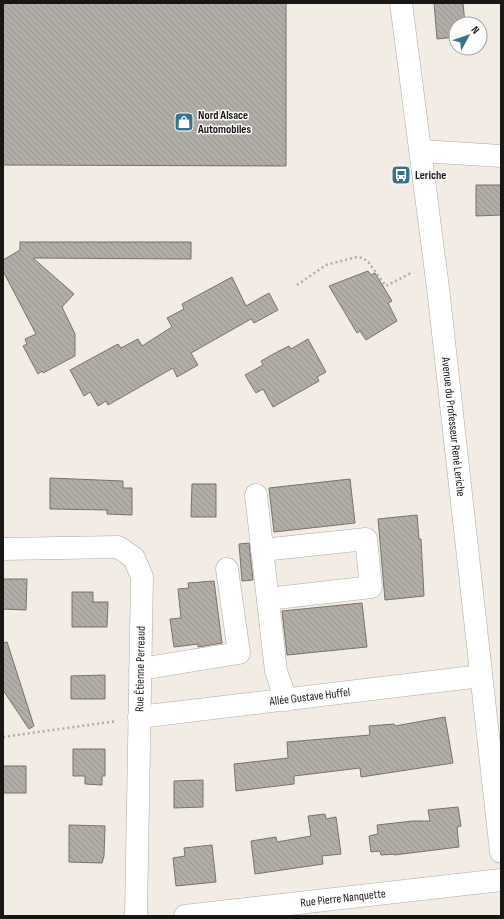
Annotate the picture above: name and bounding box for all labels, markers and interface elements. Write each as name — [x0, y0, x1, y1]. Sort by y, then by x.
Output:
north arrow — [448, 16, 488, 56]
text: N — [468, 23, 482, 36]
place label: Nord Alsace Automobiles — [197, 108, 251, 137]
shop icon: Nord Alsace Automobiles — [173, 111, 195, 133]
bus stop icon: Leriche — [390, 164, 412, 186]
place label: Leriche — [415, 168, 446, 183]
street label: Avenue du Professeur René Leriche — [438, 355, 468, 497]
street label: Rue Étienne Perreaud — [132, 626, 149, 712]
street label: Allée Gustave Huffel — [268, 685, 351, 709]
street label: Rue Pierre Nanquette — [300, 886, 387, 911]

